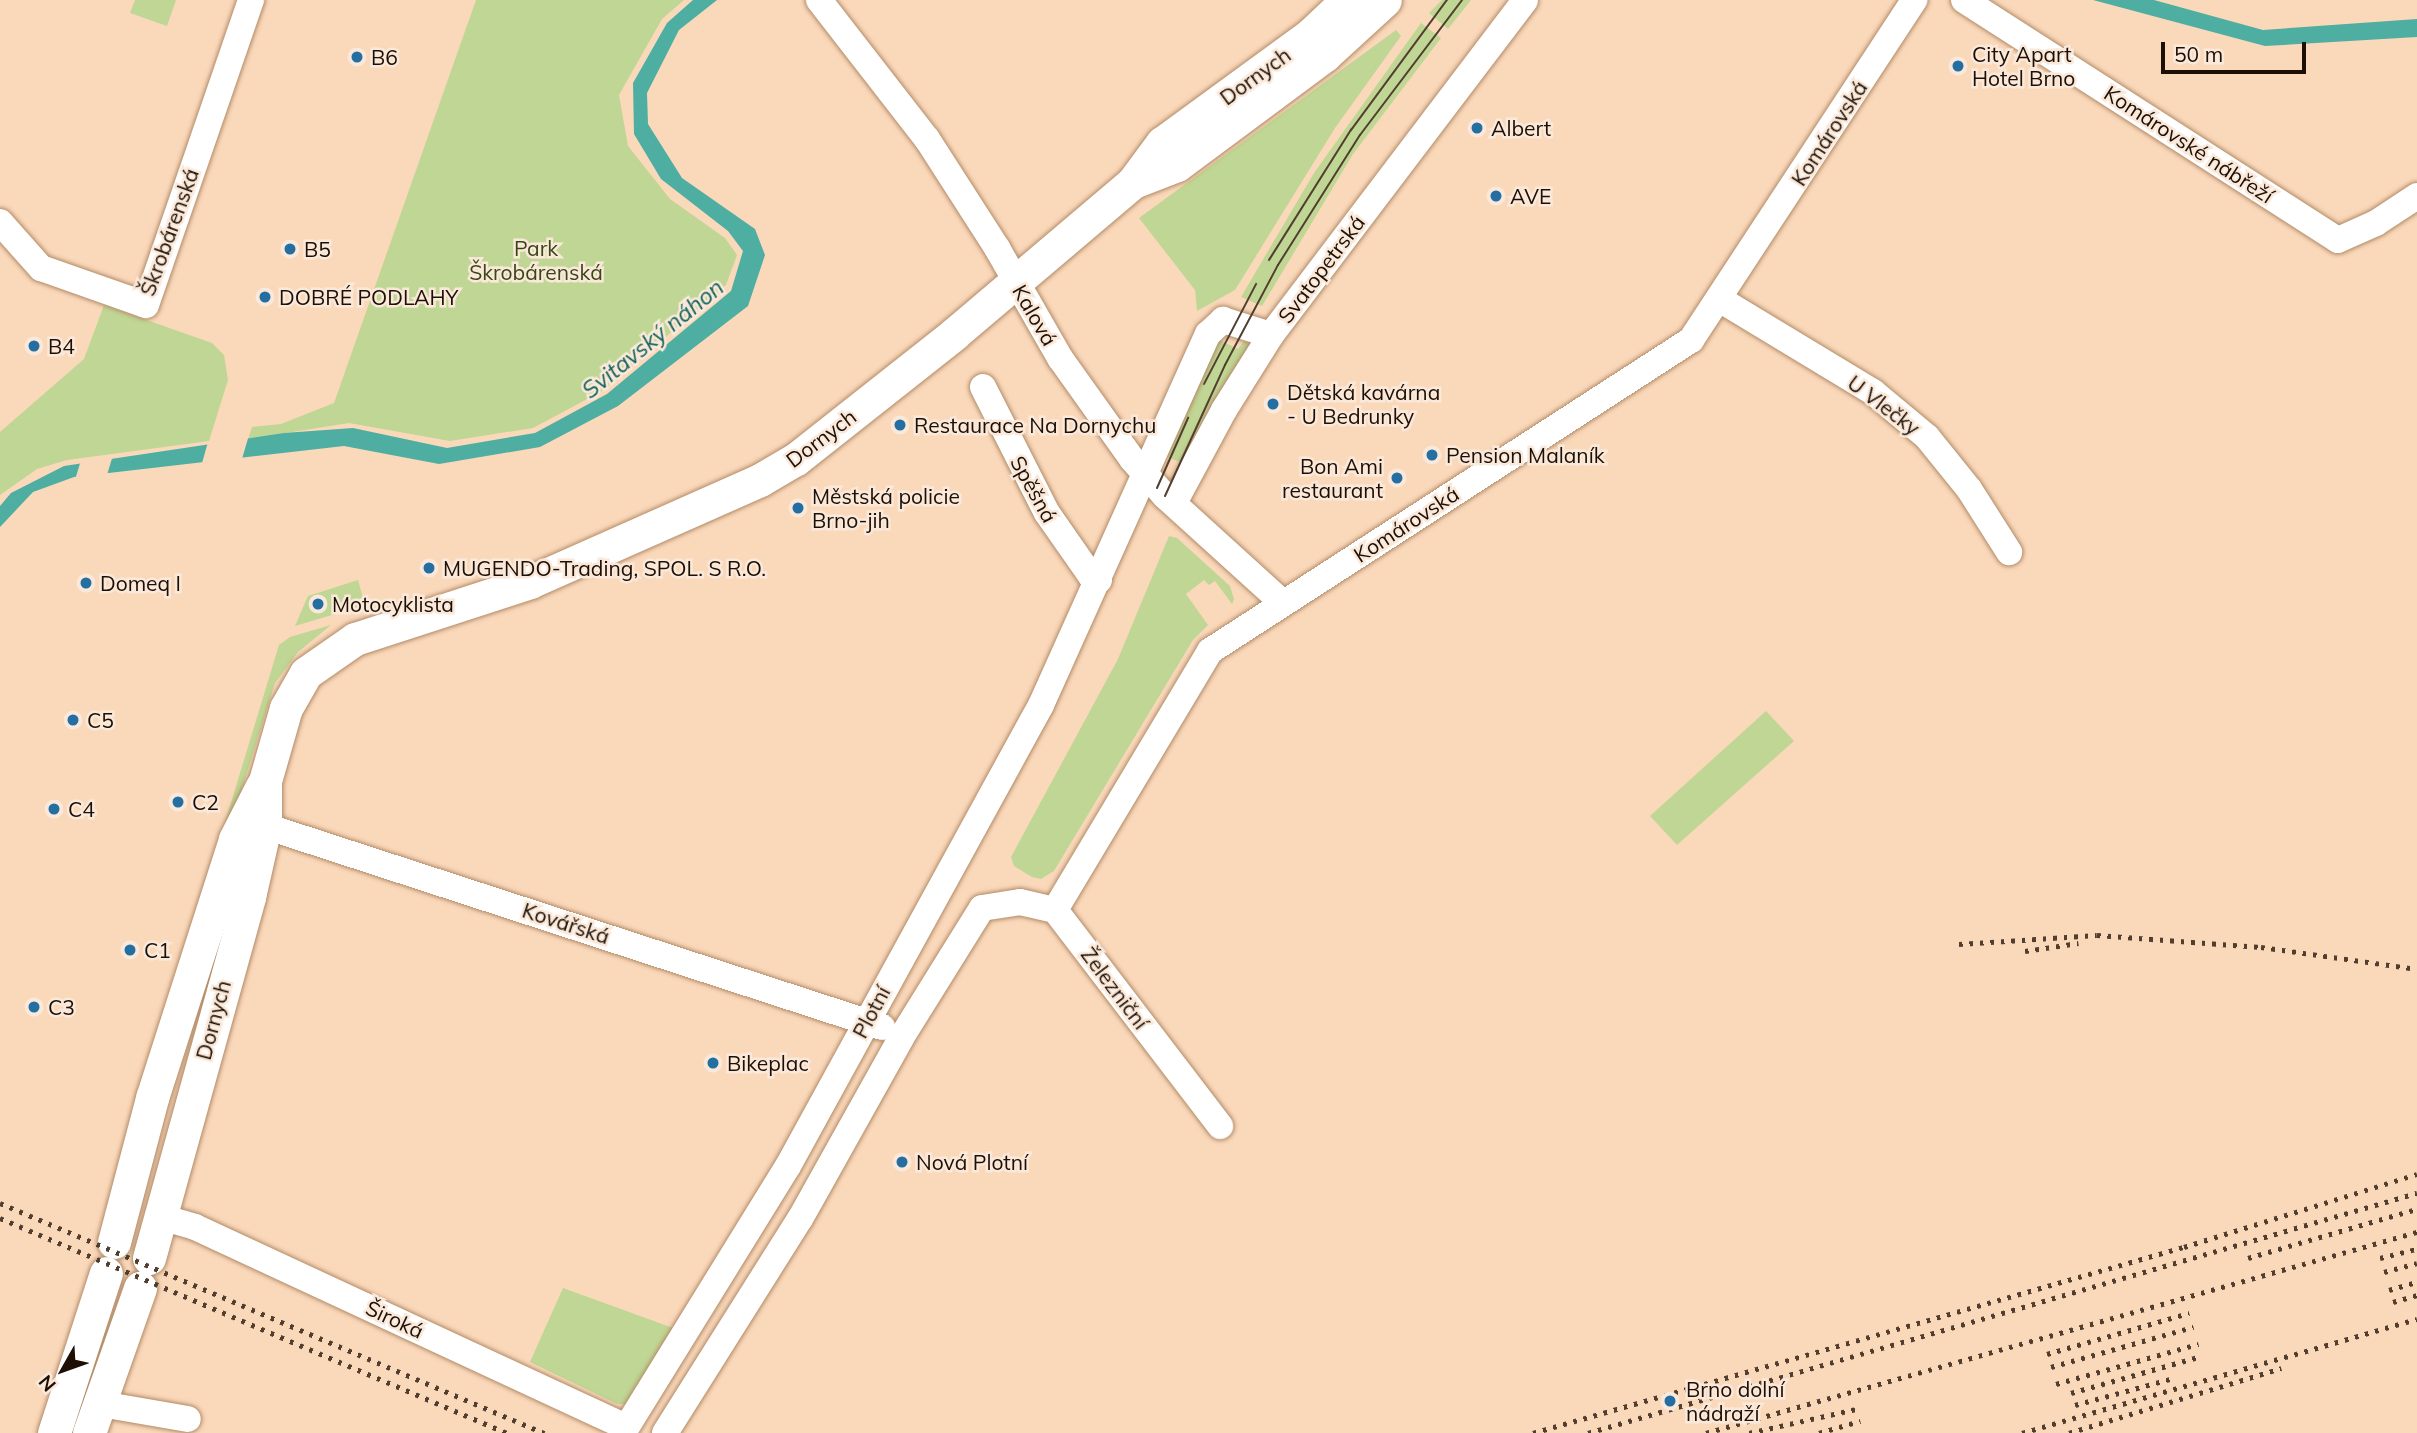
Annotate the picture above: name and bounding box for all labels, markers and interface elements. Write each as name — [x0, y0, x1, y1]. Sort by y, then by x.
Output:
scale bar — [2165, 28, 2310, 72]
place label: City Apart Hotel Brno — [1972, 41, 2075, 91]
text: 50 m — [2174, 41, 2223, 67]
street label: Dornych — [1215, 42, 1295, 110]
place label: B6 — [371, 44, 398, 70]
marker: B6 — [349, 49, 365, 65]
marker: City Apart Hotel Brno — [1950, 58, 1966, 74]
street label: Komárovská — [1786, 76, 1872, 190]
street label: Komárovské nábřeží — [2100, 80, 2278, 208]
place label: Albert — [1491, 115, 1551, 141]
marker: Albert — [1469, 120, 1485, 136]
street label: Škrobárenská — [134, 165, 204, 299]
place label: AVE — [1510, 183, 1551, 209]
marker: AVE — [1488, 188, 1504, 204]
street label: Svatopetrská — [1272, 210, 1370, 328]
park label: Park Škrobárenská — [469, 235, 603, 285]
place label: B5 — [304, 236, 331, 262]
marker: B5 — [282, 241, 298, 257]
water label: Svitavský náhon — [577, 274, 729, 404]
street label: Kalová — [1007, 280, 1063, 350]
place label: DOBRÉ PODLAHY — [279, 284, 458, 310]
marker: DOBRÉ PODLAHY — [257, 289, 273, 305]
place label: B4 — [48, 333, 75, 359]
marker: B4 — [26, 338, 42, 354]
street label: U Vlečky — [1843, 370, 1925, 440]
place label: Dětská kavárna - U Bedrunky — [1287, 379, 1440, 429]
marker: Dětská kavárna - U Bedrunky — [1265, 396, 1281, 412]
street label: Dornych — [781, 404, 861, 472]
place label: Restaurace Na Dornychu — [914, 412, 1156, 438]
marker: Restaurace Na Dornychu — [892, 417, 908, 433]
place label: Pension Malaník — [1446, 442, 1605, 468]
marker: Pension Malaník — [1424, 447, 1440, 463]
street label: Spěšná — [1005, 451, 1063, 527]
place label: Bon Ami restaurant — [1282, 453, 1383, 503]
marker: Bon Ami restaurant — [1389, 470, 1405, 486]
street label: Komárovská — [1349, 481, 1463, 567]
place label: Městská policie Brno-jih — [812, 483, 960, 533]
marker: Městská policie Brno-jih — [790, 500, 806, 516]
place label: MUGENDO-Trading, SPOL. S R.O. — [443, 555, 766, 581]
marker: MUGENDO-Trading, SPOL. S R.O. — [421, 560, 437, 576]
place label: Domeq I — [100, 570, 181, 596]
marker: Domeq I — [78, 575, 94, 591]
place label: Motocyklista — [332, 591, 454, 617]
marker: Motocyklista — [310, 596, 326, 612]
place label: C5 — [87, 707, 114, 733]
marker: C5 — [65, 712, 81, 728]
place label: C2 — [192, 789, 219, 815]
marker: C2 — [170, 794, 186, 810]
place label: C4 — [68, 796, 95, 822]
marker: C4 — [46, 801, 62, 817]
street label: Kovářská — [519, 897, 613, 949]
place label: C1 — [144, 937, 171, 963]
marker: C1 — [122, 942, 138, 958]
street label: Železniční — [1076, 942, 1154, 1034]
street label: Dornych — [190, 978, 236, 1062]
street label: Plotní — [847, 982, 895, 1042]
place label: C3 — [48, 994, 75, 1020]
marker: C3 — [26, 999, 42, 1015]
place label: Bikeplac — [727, 1050, 809, 1076]
marker: Bikeplac — [705, 1055, 721, 1071]
place label: Nová Plotní — [916, 1149, 1028, 1175]
marker: Nová Plotní — [894, 1154, 910, 1170]
street label: Široká — [362, 1295, 428, 1343]
north arrow — [28, 1335, 98, 1405]
text: N — [33, 1370, 61, 1397]
place label: Brno dolní nádraží — [1686, 1376, 1785, 1426]
marker: Brno dolní nádraží — [1660, 1391, 1680, 1411]

